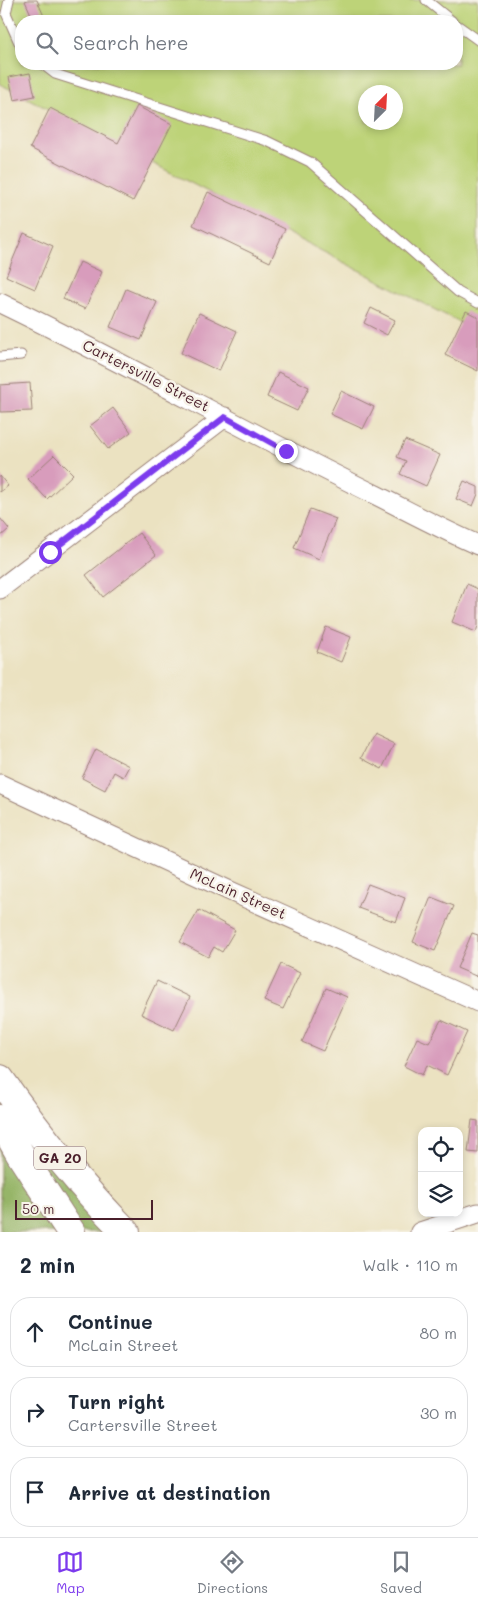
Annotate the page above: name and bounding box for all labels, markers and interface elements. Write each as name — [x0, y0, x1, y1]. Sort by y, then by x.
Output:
search box — [15, 15, 463, 70]
icon: search — [33, 29, 61, 57]
text: Search here — [73, 30, 189, 55]
north arrow — [358, 85, 403, 130]
street label: Cartersville Street — [79, 334, 213, 416]
route end — [275, 440, 298, 463]
route start — [39, 541, 62, 564]
street label: McLain Street — [187, 863, 290, 923]
map controls — [418, 1127, 463, 1217]
button: locate — [418, 1127, 463, 1172]
road number: GA 20 — [34, 1146, 86, 1170]
button: layers — [418, 1172, 463, 1217]
scale bar — [15, 1197, 152, 1220]
text: 50 m — [22, 1199, 54, 1218]
text: 2 min — [20, 1251, 75, 1278]
text: Walk · 110 m — [362, 1254, 458, 1275]
text: Continue — [68, 1309, 153, 1334]
icon: ahead — [21, 1318, 49, 1346]
text: 80 m — [420, 1322, 457, 1343]
text: McLain Street — [68, 1334, 178, 1355]
text: Turn right — [68, 1389, 165, 1414]
icon: right — [21, 1398, 49, 1426]
text: 30 m — [420, 1402, 457, 1423]
text: Cartersville Street — [68, 1414, 218, 1435]
icon: arrive — [21, 1478, 49, 1506]
text: Arrive at destination — [68, 1480, 271, 1505]
tab: Map — [56, 1548, 85, 1597]
tab: Directions — [197, 1548, 268, 1597]
tab: Saved — [380, 1548, 422, 1597]

